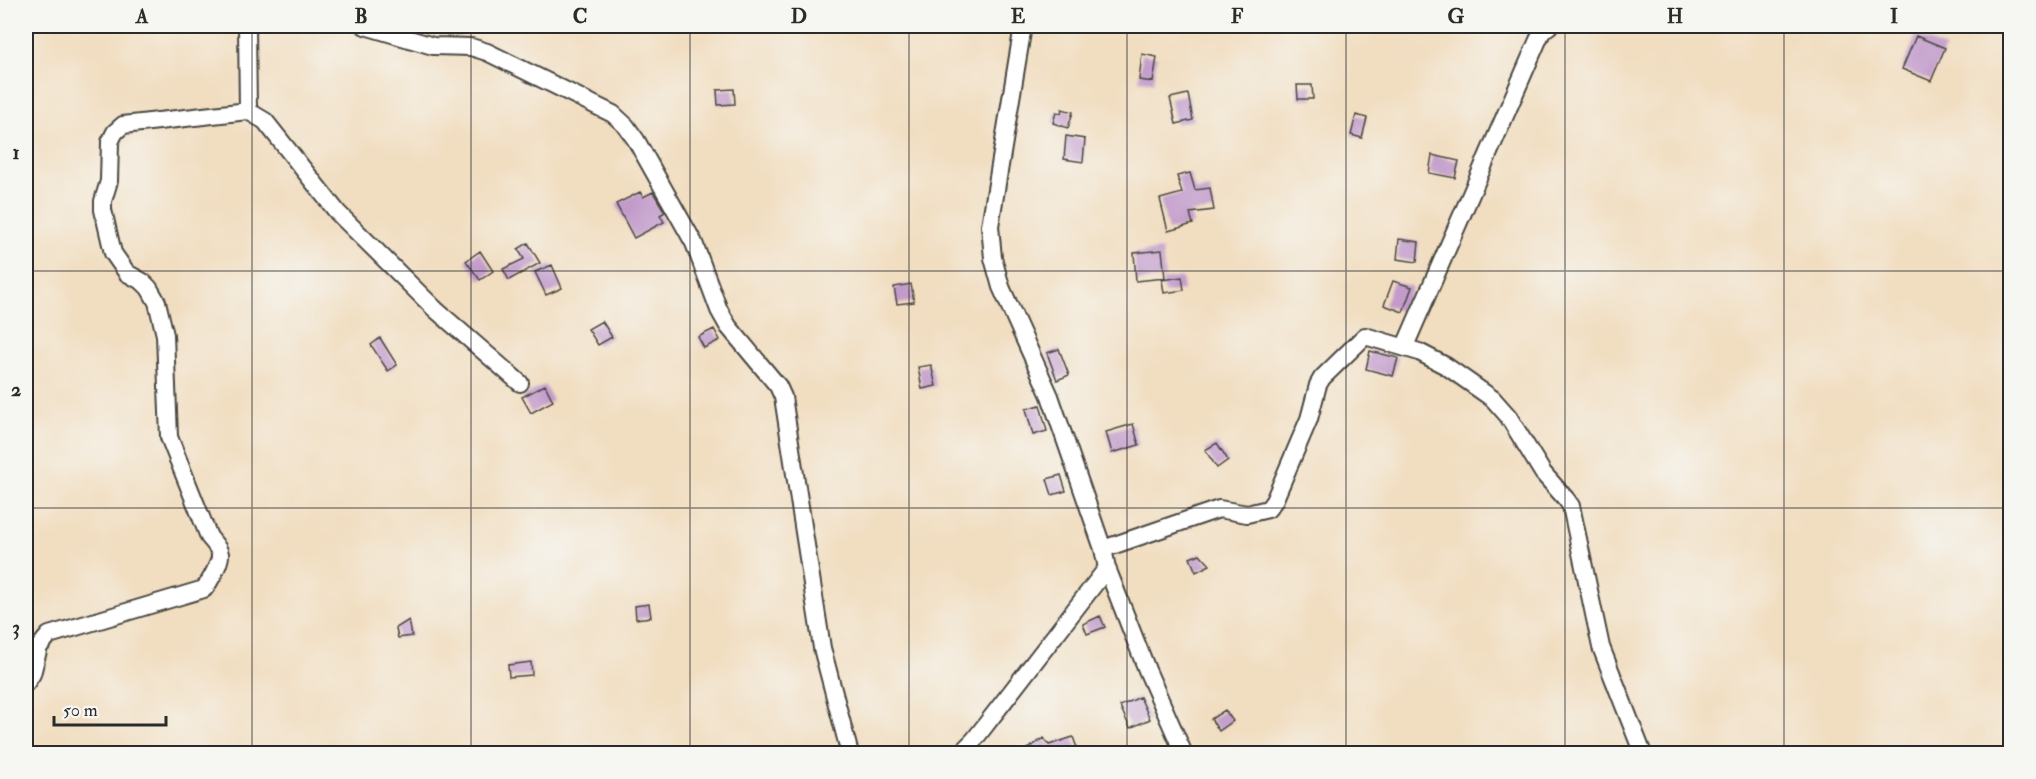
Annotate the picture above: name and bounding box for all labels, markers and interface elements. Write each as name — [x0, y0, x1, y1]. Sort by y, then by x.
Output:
text: A — [135, 4, 149, 29]
text: B — [354, 4, 368, 29]
text: C — [573, 4, 587, 29]
text: D — [791, 4, 807, 29]
text: E — [1011, 4, 1026, 29]
text: F — [1231, 4, 1244, 29]
text: G — [1448, 4, 1465, 29]
text: H — [1667, 4, 1683, 29]
text: I — [1890, 4, 1898, 29]
text: 1 — [12, 140, 20, 165]
text: 2 — [11, 377, 21, 402]
text: 3 — [12, 615, 20, 640]
scale bar — [54, 689, 166, 727]
text: 50 m — [63, 699, 98, 722]

